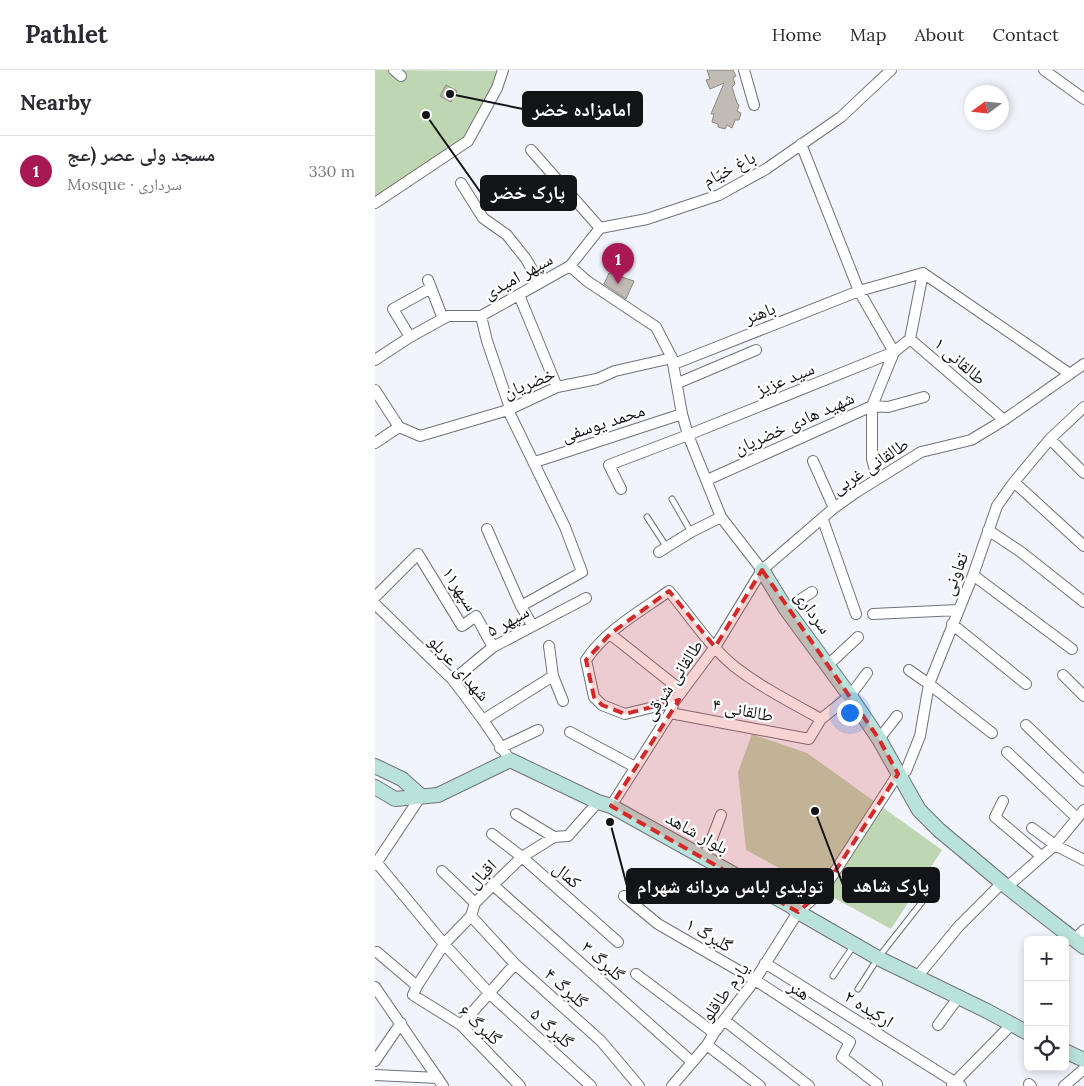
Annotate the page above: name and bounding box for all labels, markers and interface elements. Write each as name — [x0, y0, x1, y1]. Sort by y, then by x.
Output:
text: Pathlet — [25, 19, 108, 50]
text: Home — [772, 23, 822, 46]
text: Map — [850, 23, 886, 46]
text: About — [914, 23, 964, 46]
text: Contact — [992, 23, 1059, 46]
north arrow — [964, 85, 1009, 130]
text: Nearby — [20, 89, 91, 116]
callout: امامزاده خضر — [523, 92, 642, 126]
text: امامزاده خضر — [532, 97, 632, 121]
text: مسجد ولی عصر (عج — [67, 142, 215, 166]
street label: باغ خیّام — [698, 145, 760, 192]
text: 1 — [33, 161, 39, 181]
text: 330 m — [309, 161, 355, 181]
text: Mosque · سرداری — [67, 174, 182, 194]
callout: پارک خضر — [481, 176, 576, 210]
text: پارک خضر — [490, 180, 565, 204]
pin: 1 — [602, 243, 634, 284]
street label: سپهر امیدی — [479, 247, 557, 304]
street label: باهنر — [740, 296, 779, 329]
street label: طالقانی ۱ — [929, 332, 991, 390]
street label: سید عزیز — [751, 356, 818, 401]
street label: خضریان — [499, 362, 558, 403]
street label: شهید هادی خضریان — [730, 386, 858, 459]
street label: محمد یوسفی — [558, 398, 648, 447]
street label: طالقانی غربی — [827, 432, 913, 499]
street label: تعاونی — [936, 549, 973, 598]
street label: سپهر۱۱ — [437, 562, 483, 615]
street label: سرداری — [790, 585, 837, 638]
street label: سپهر ۵ — [482, 600, 533, 642]
street label: شهدای عربلو — [424, 630, 495, 706]
street label: طالقانی شرقی — [637, 635, 708, 725]
street label: طالقانی ۴ — [711, 692, 776, 727]
your location — [837, 700, 863, 726]
street label: بلوار شاهد — [662, 806, 733, 859]
street label: اقبال — [462, 854, 501, 893]
street label: کمال — [548, 856, 587, 894]
callout: پارک شاهد — [843, 868, 939, 902]
callout: تولیدی لباس مردانه شهرام — [627, 869, 833, 903]
text: پارک شاهد — [853, 873, 929, 897]
text: تولیدی لباس مردانه شهرام — [637, 874, 824, 900]
street label: گلبرگ ۱ — [682, 912, 737, 957]
street label: گلبرگ ۳ — [577, 935, 630, 986]
map controls — [1024, 936, 1069, 1071]
button: + — [1024, 936, 1069, 981]
street label: یارم طاقلو — [695, 957, 755, 1027]
street label: گلبرگ ۴ — [540, 962, 593, 1013]
street label: هنر — [783, 973, 815, 1005]
button: − — [1024, 981, 1069, 1026]
street label: ارکیده ۲ — [840, 985, 898, 1033]
street label: گلبرگ ۶ — [454, 999, 507, 1050]
street label: گلبرگ ۵ — [526, 1002, 579, 1053]
button: locate — [1024, 1026, 1069, 1071]

